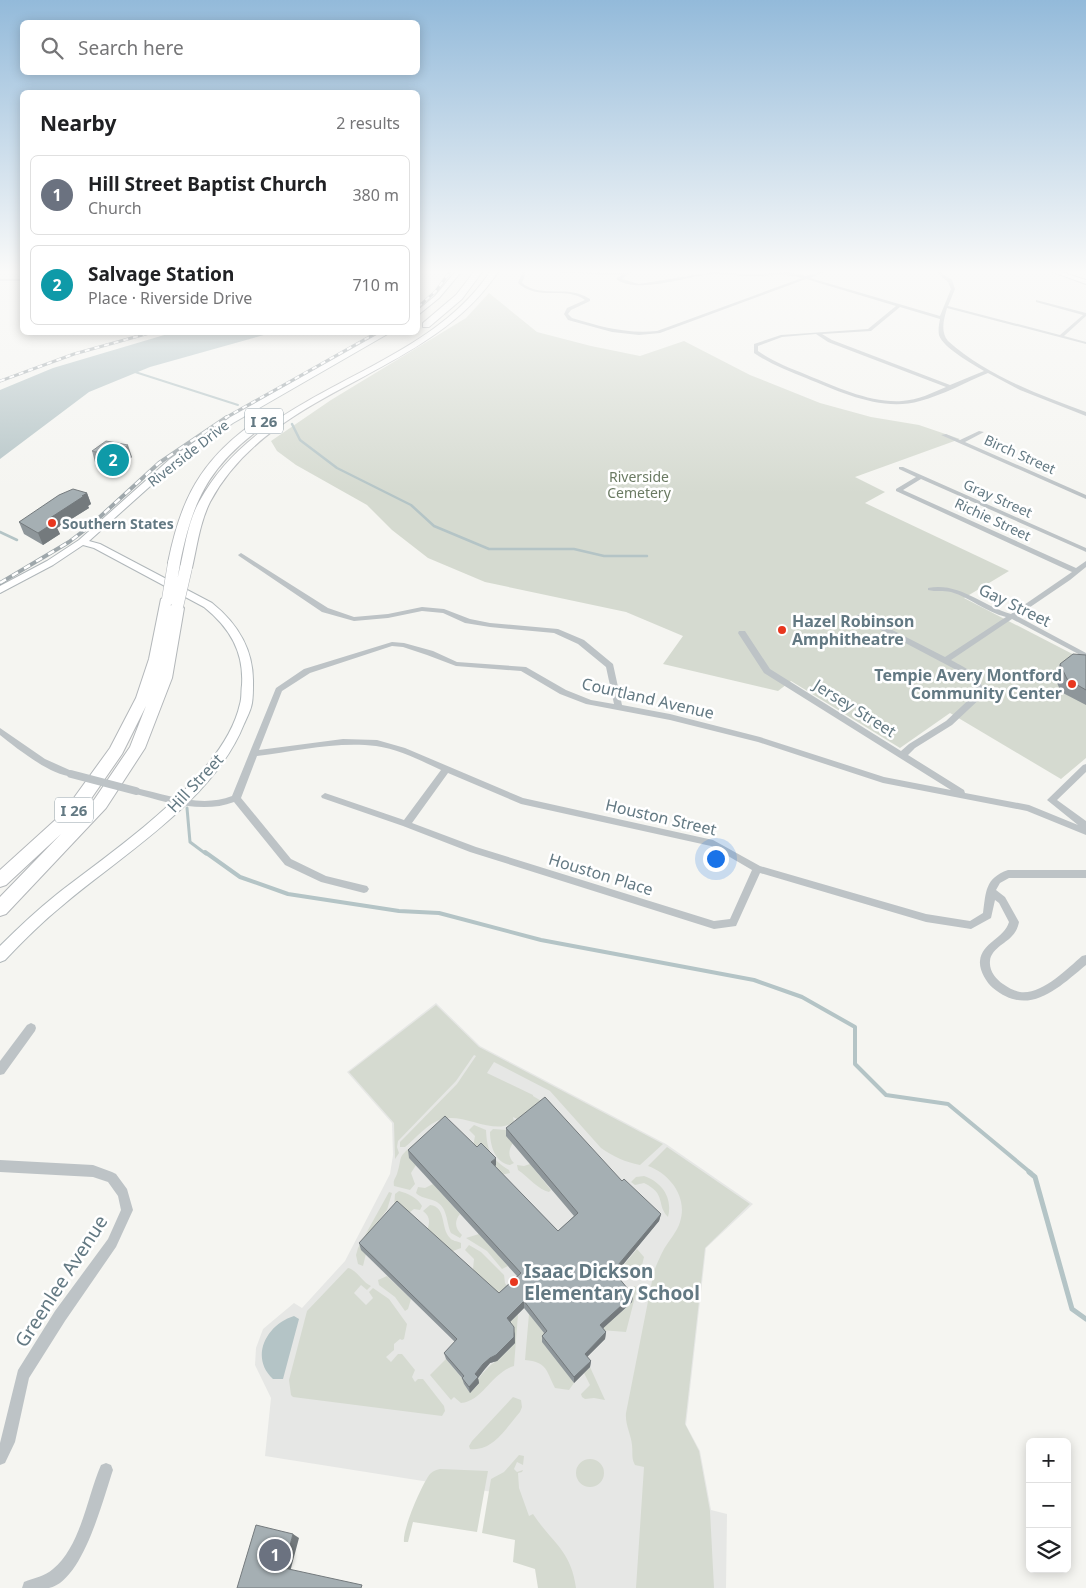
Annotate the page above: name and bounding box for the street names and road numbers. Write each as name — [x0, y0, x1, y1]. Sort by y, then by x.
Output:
road number: I 26 — [245, 408, 283, 434]
street label: Riverside Drive — [143, 415, 233, 491]
street label: Birch Street — [981, 430, 1059, 478]
street label: Gray Street — [961, 474, 1035, 522]
street label: Richie Street — [952, 493, 1034, 545]
street label: Gay Street — [975, 578, 1055, 632]
street label: Courtland Avenue — [580, 672, 716, 724]
street label: Jersey Street — [808, 673, 901, 742]
street label: Hill Street — [162, 749, 228, 817]
street label: Houston Street — [603, 794, 719, 841]
road number: I 26 — [55, 798, 93, 822]
street label: Houston Place — [546, 848, 656, 900]
street label: Greenlee Avenue — [9, 1210, 113, 1352]

